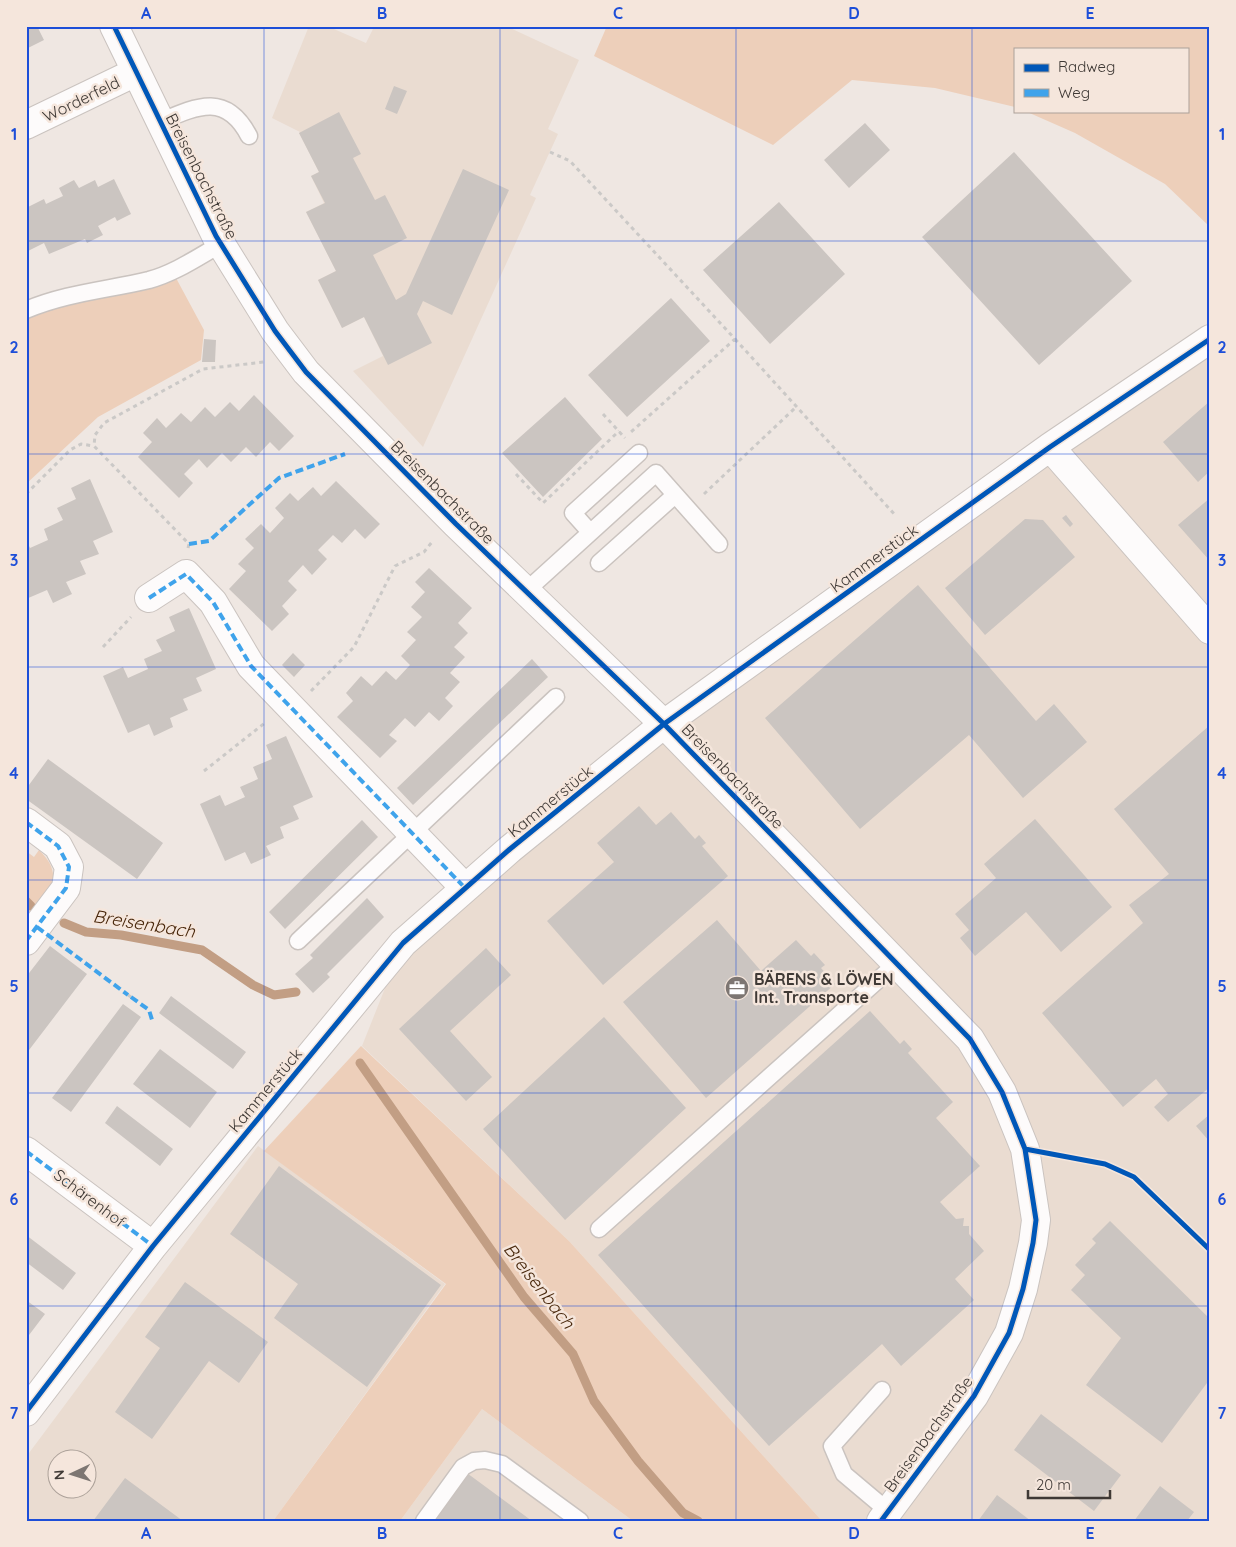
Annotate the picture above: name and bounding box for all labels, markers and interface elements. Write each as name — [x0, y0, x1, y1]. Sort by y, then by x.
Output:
text: A — [141, 3, 152, 23]
text: B — [377, 3, 387, 23]
text: C — [613, 3, 623, 23]
text: D — [848, 3, 860, 23]
text: E — [1085, 3, 1095, 23]
legend — [1014, 48, 1188, 112]
text: Radweg — [1058, 57, 1115, 76]
street label: Worderfeld — [39, 72, 123, 126]
text: Weg — [1058, 83, 1090, 102]
street label: Breisenbachstraße — [162, 110, 242, 242]
text: 1 — [11, 124, 17, 144]
text: 1 — [1219, 124, 1225, 144]
text: 2 — [9, 337, 19, 357]
text: 2 — [1217, 337, 1227, 357]
street label: Breisenbachstraße — [387, 436, 499, 548]
street label: Kammerstück — [826, 519, 922, 597]
text: 3 — [10, 550, 18, 570]
text: 3 — [1218, 550, 1226, 570]
street label: Breisenbachstraße — [678, 719, 788, 833]
street label: Kammerstück — [503, 761, 597, 841]
text: 4 — [9, 763, 19, 783]
text: 4 — [1217, 763, 1227, 783]
water label: Breisenbach — [92, 904, 197, 943]
place label: BÄRENS & LÖWEN Int. Transporte — [754, 969, 894, 1007]
office icon: BÄRENS & LÖWEN Int. Transporte — [724, 975, 750, 1001]
text: 5 — [9, 976, 19, 996]
text: 5 — [1217, 976, 1227, 996]
street label: Kammerstück — [224, 1044, 306, 1136]
street label: Schärenhof — [50, 1165, 130, 1232]
text: 6 — [10, 1189, 19, 1209]
text: 6 — [1218, 1189, 1227, 1209]
water label: Breisenbach — [499, 1238, 581, 1334]
street label: Breisenbachstraße — [879, 1372, 977, 1496]
text: 7 — [10, 1403, 19, 1423]
text: 7 — [1218, 1403, 1227, 1423]
north arrow — [48, 1450, 98, 1500]
scale bar — [1028, 1467, 1111, 1499]
text: N — [50, 1469, 68, 1481]
text: 20 m — [1036, 1475, 1071, 1494]
text: A — [141, 1523, 152, 1543]
text: B — [377, 1523, 387, 1543]
text: C — [613, 1523, 623, 1543]
text: D — [848, 1523, 860, 1543]
text: E — [1085, 1523, 1095, 1543]

